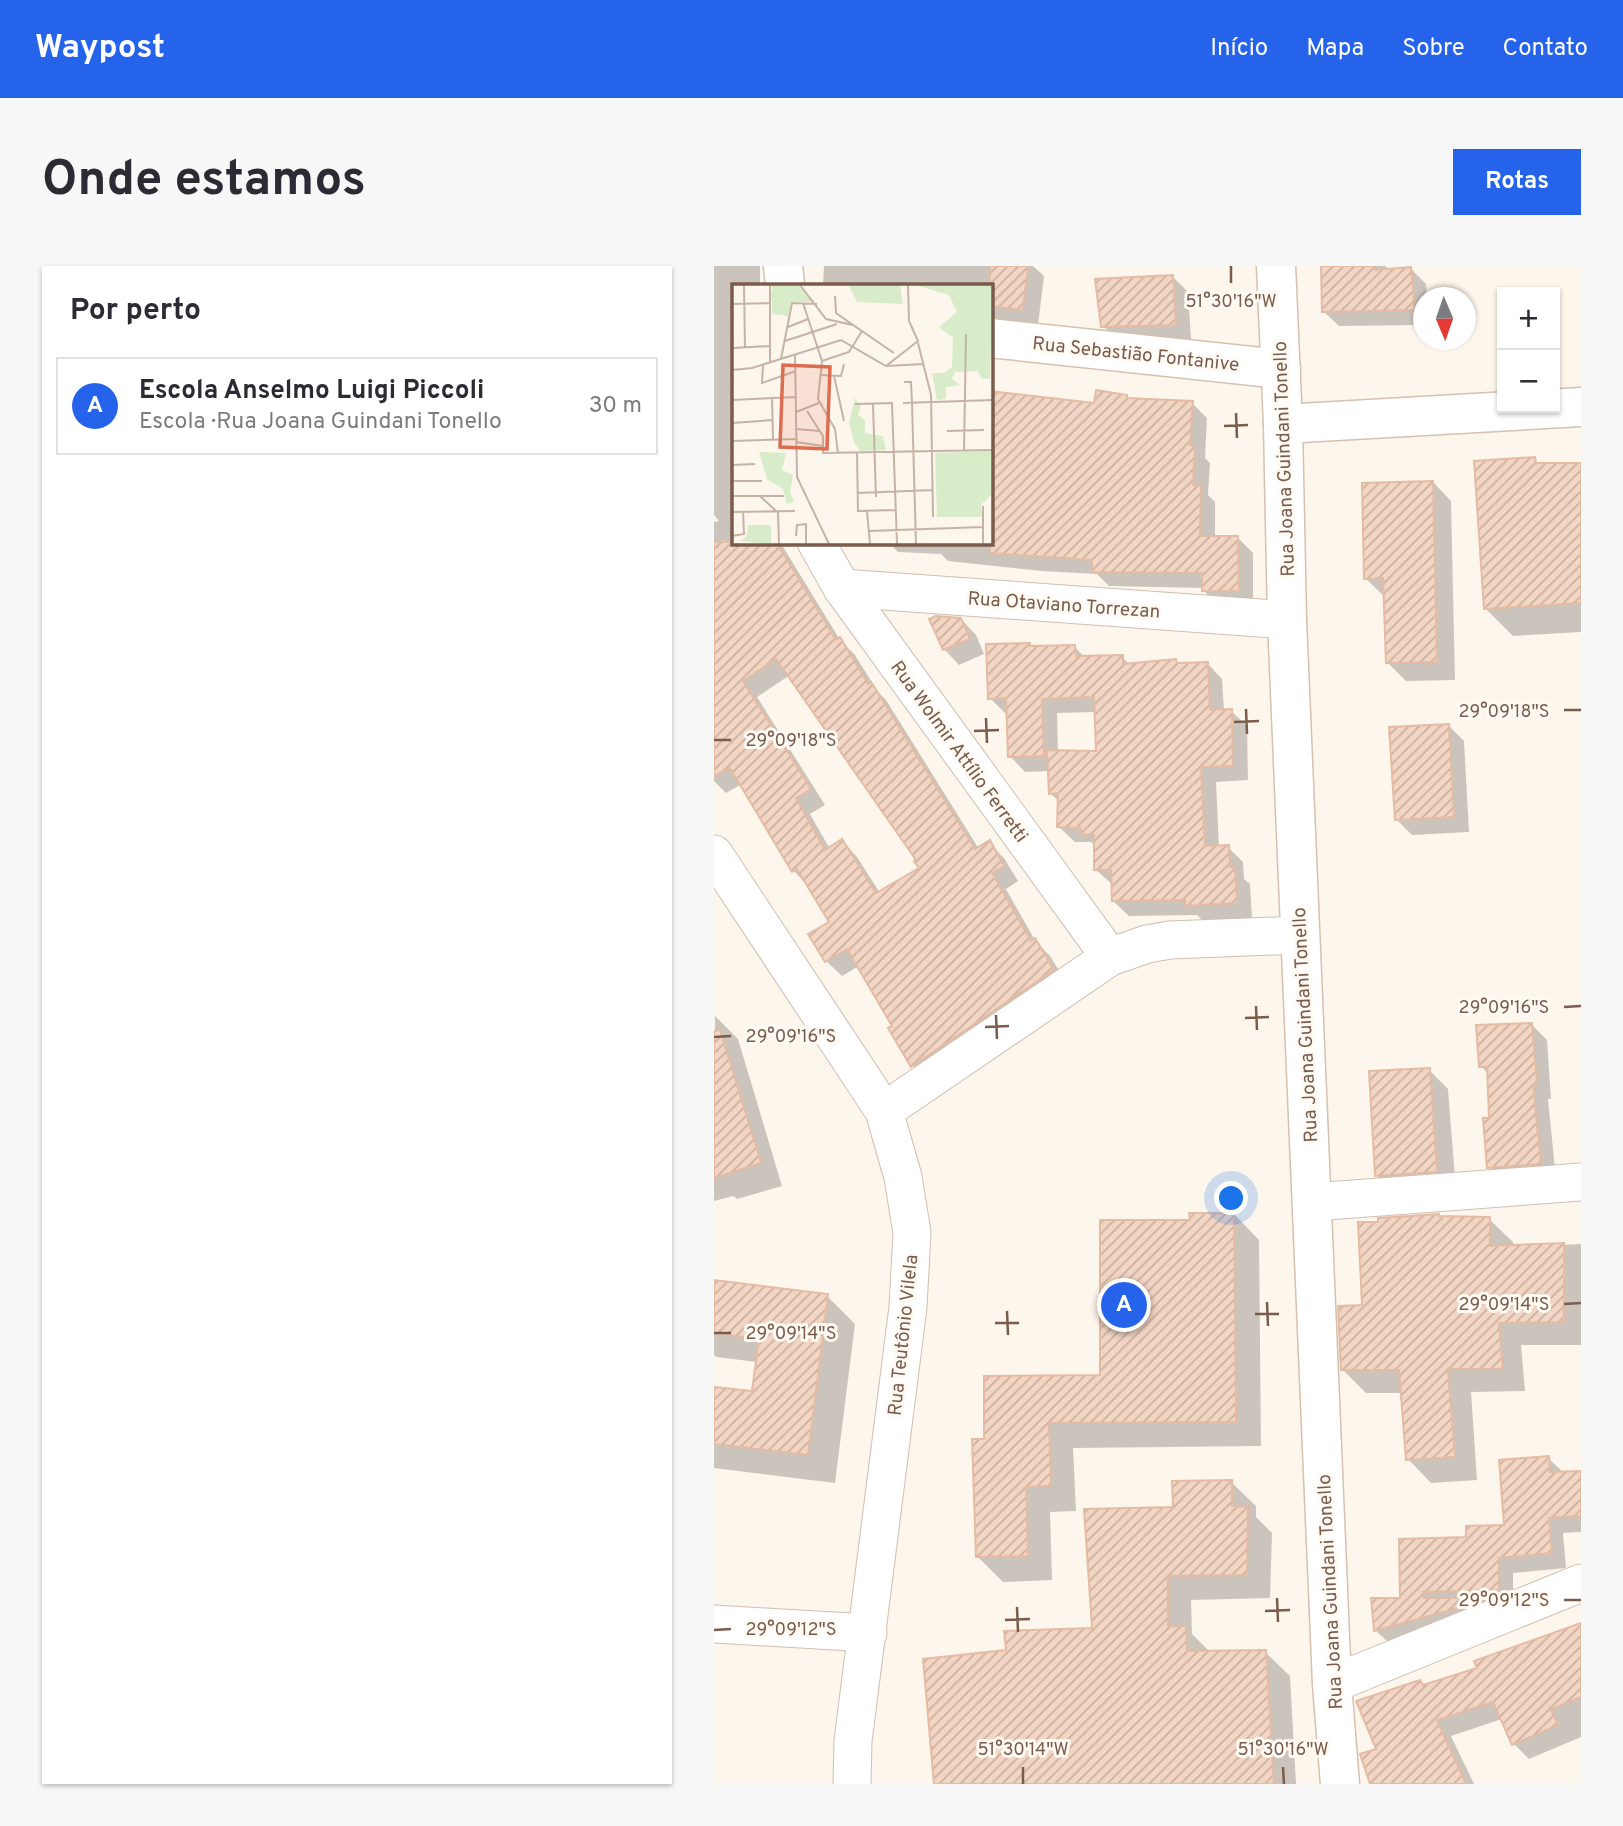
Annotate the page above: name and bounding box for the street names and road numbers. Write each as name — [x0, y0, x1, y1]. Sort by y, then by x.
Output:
street label: Rua Sebastião Fontanive — [1031, 332, 1240, 378]
street label: Rua Joana Guindani Tonello — [1269, 341, 1301, 577]
street label: Rua Otaviano Torrezan — [967, 587, 1161, 625]
street label: Rua Wolmir Attílio Ferretti — [884, 656, 1033, 848]
street label: Rua Joana Guindani Tonello — [1288, 907, 1324, 1143]
street label: Rua Teutônio Vilela — [884, 1253, 924, 1417]
street label: Rua Joana Guindani Tonello — [1313, 1474, 1349, 1710]

